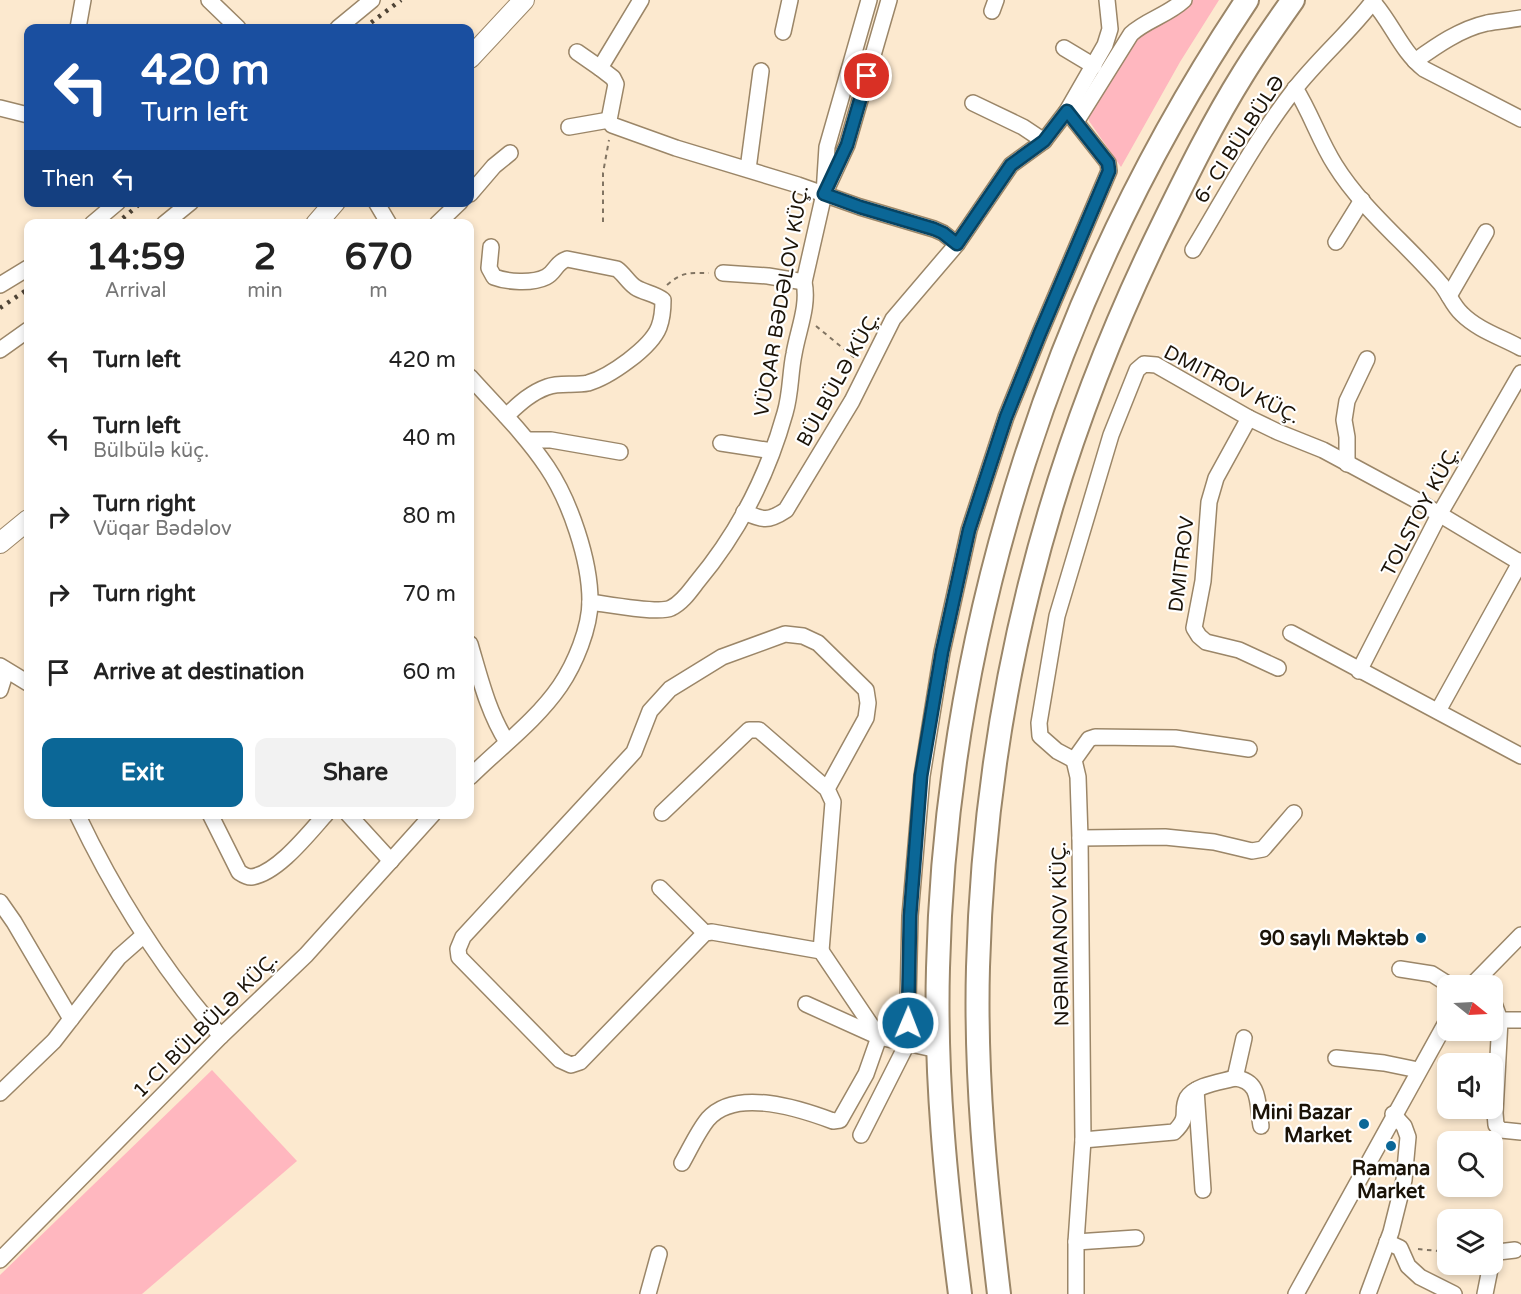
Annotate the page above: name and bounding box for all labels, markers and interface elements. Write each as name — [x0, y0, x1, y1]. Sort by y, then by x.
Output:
text: 420 m — [141, 45, 270, 96]
icon: left — [42, 48, 120, 126]
pin — [841, 50, 892, 101]
icon: arrive — [850, 59, 883, 92]
street label: 6- CI BÜLBÜLƏ — [1189, 71, 1290, 208]
text: Turn left — [141, 96, 248, 129]
icon: left — [107, 162, 140, 195]
text: Then — [42, 166, 95, 192]
street label: VÜQAR BƏDƏLOV KÜÇ. — [749, 184, 814, 419]
text: 14:59 — [86, 236, 186, 279]
text: 2 — [254, 236, 276, 279]
text: 670 — [344, 236, 412, 279]
text: Arrival — [105, 279, 167, 303]
text: min — [247, 279, 283, 303]
text: m — [369, 279, 388, 303]
street label: BÜLBÜLƏ KÜÇ. — [791, 308, 886, 451]
street label: DMITROV KÜÇ. — [1160, 339, 1304, 429]
icon: left — [42, 344, 75, 377]
text: Turn left — [93, 347, 181, 373]
text: 420 m — [389, 347, 456, 373]
text: Turn left — [93, 413, 181, 439]
icon: left — [42, 422, 75, 455]
text: 40 m — [402, 425, 456, 451]
text: Bülbülə küç. — [93, 439, 209, 463]
street label: TOLSTOY KÜÇ. — [1376, 442, 1465, 581]
text: Turn right — [93, 491, 195, 517]
icon: right — [42, 500, 75, 533]
text: 80 m — [402, 503, 456, 529]
street label: DMITROV — [1164, 515, 1200, 613]
text: Vüqar Bədəlov — [93, 517, 232, 541]
icon: right — [42, 578, 75, 611]
text: Turn right — [93, 581, 195, 607]
text: 70 m — [402, 581, 456, 607]
icon: arrive — [42, 656, 75, 689]
text: Arrive at destination — [93, 659, 304, 685]
text: 60 m — [402, 659, 456, 685]
button: Exit — [42, 738, 243, 807]
button: Share — [255, 738, 456, 807]
street label: NƏRIMANOV KÜÇ. — [1046, 841, 1075, 1027]
place label: 90 saylı Məktəb — [1259, 927, 1409, 951]
marker: 90 saylı Məktəb — [1414, 931, 1428, 945]
street label: 1-CI BÜLBÜLƏ KÜÇ. — [127, 947, 283, 1103]
north arrow — [1437, 975, 1503, 1041]
map controls — [1437, 975, 1503, 1275]
position arrow — [876, 991, 940, 1055]
button: sound — [1437, 1053, 1503, 1119]
place label: Mini Bazar Market — [1252, 1101, 1352, 1148]
marker: Mini Bazar Market — [1357, 1117, 1371, 1131]
button: search — [1437, 1131, 1503, 1197]
marker: Ramana Market — [1384, 1139, 1398, 1153]
place label: Ramana Market — [1352, 1157, 1430, 1204]
button: layers — [1437, 1209, 1503, 1275]

